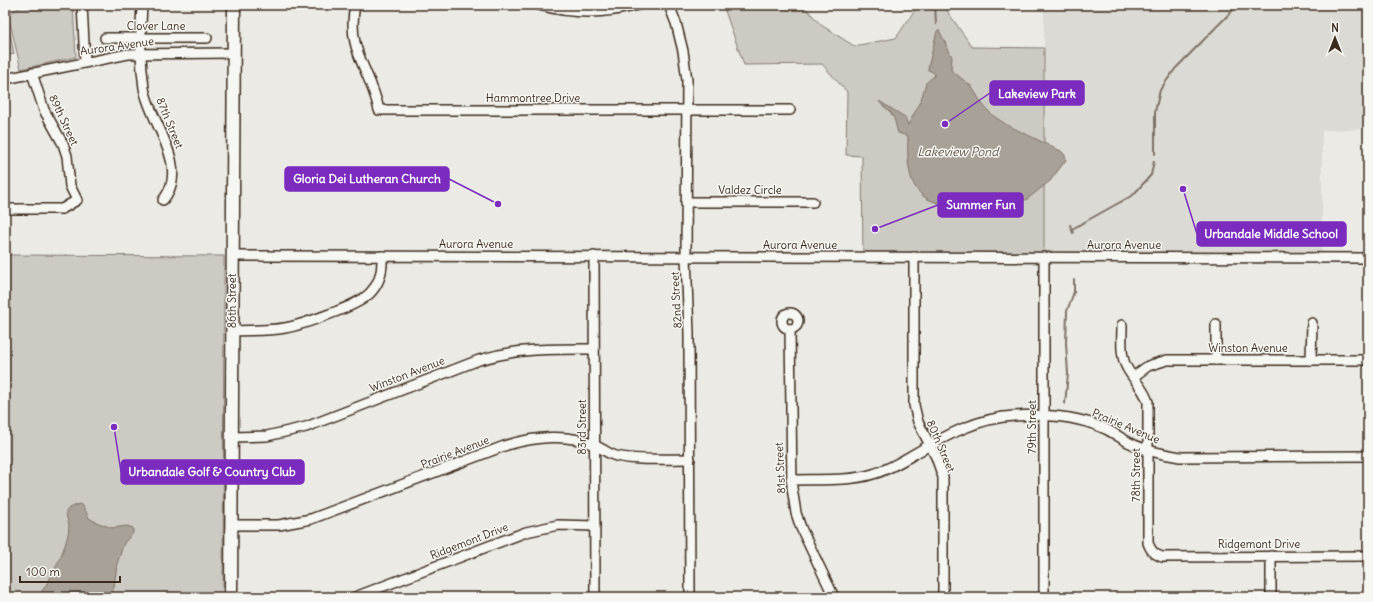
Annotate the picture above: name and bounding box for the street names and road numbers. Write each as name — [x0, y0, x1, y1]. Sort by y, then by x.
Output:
street label: Clover Lane — [127, 19, 185, 33]
street label: Aurora Avenue — [79, 34, 155, 58]
street label: Hammontree Drive — [486, 91, 580, 105]
street label: 89th Street — [46, 92, 82, 148]
street label: 87th Street — [153, 95, 187, 151]
street label: Valdez Circle — [718, 183, 782, 197]
street label: Aurora Avenue — [439, 237, 513, 251]
street label: Aurora Avenue — [763, 238, 837, 252]
street label: Aurora Avenue — [1087, 238, 1161, 252]
street label: 82nd Street — [667, 271, 684, 329]
street label: 86th Street — [225, 273, 239, 328]
street label: Winston Avenue — [1208, 341, 1288, 355]
street label: Winston Avenue — [367, 353, 447, 395]
street label: 83rd Street — [575, 399, 589, 455]
street label: 79th Street — [1025, 400, 1039, 454]
street label: Prairie Avenue — [1090, 405, 1162, 447]
street label: 80th Street — [924, 418, 958, 475]
street label: Prairie Avenue — [419, 433, 491, 471]
street label: 81st Street — [772, 442, 788, 494]
street label: 78th Street — [1129, 448, 1143, 502]
street label: Ridgemont Drive — [428, 520, 510, 562]
street label: Ridgemont Drive — [1218, 537, 1300, 551]

